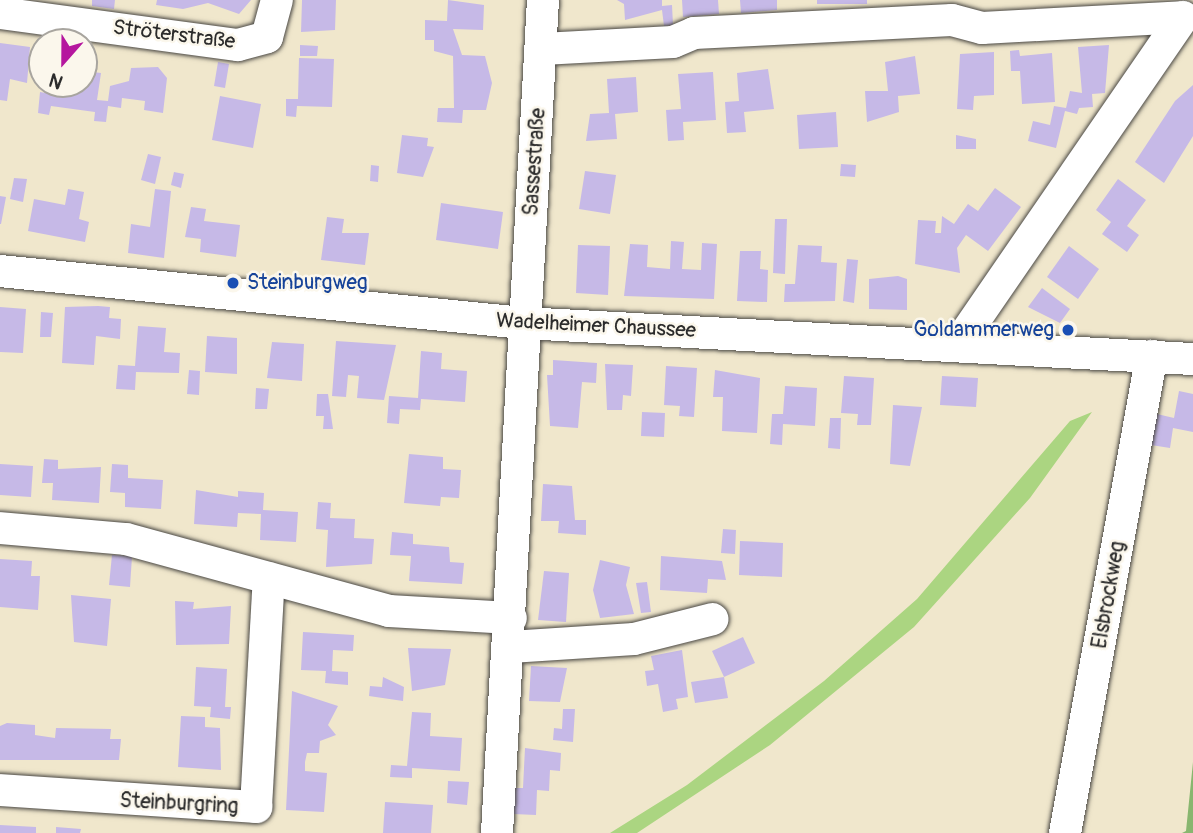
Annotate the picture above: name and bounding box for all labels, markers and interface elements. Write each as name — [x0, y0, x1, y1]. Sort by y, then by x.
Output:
street label: Ströterstraße — [111, 15, 237, 55]
north arrow — [28, 28, 98, 98]
text: N — [46, 67, 67, 94]
street label: Sassestraße — [519, 107, 551, 217]
place label: Steinburgweg — [247, 270, 367, 296]
marker: Steinburgweg — [225, 275, 241, 291]
street label: Wadelheimer Chaussee — [495, 308, 697, 344]
place label: Goldammerweg — [914, 317, 1054, 343]
marker: Goldammerweg — [1060, 322, 1076, 338]
street label: Elsbrockweg — [1087, 539, 1131, 651]
street label: Steinburgring — [119, 788, 239, 820]

